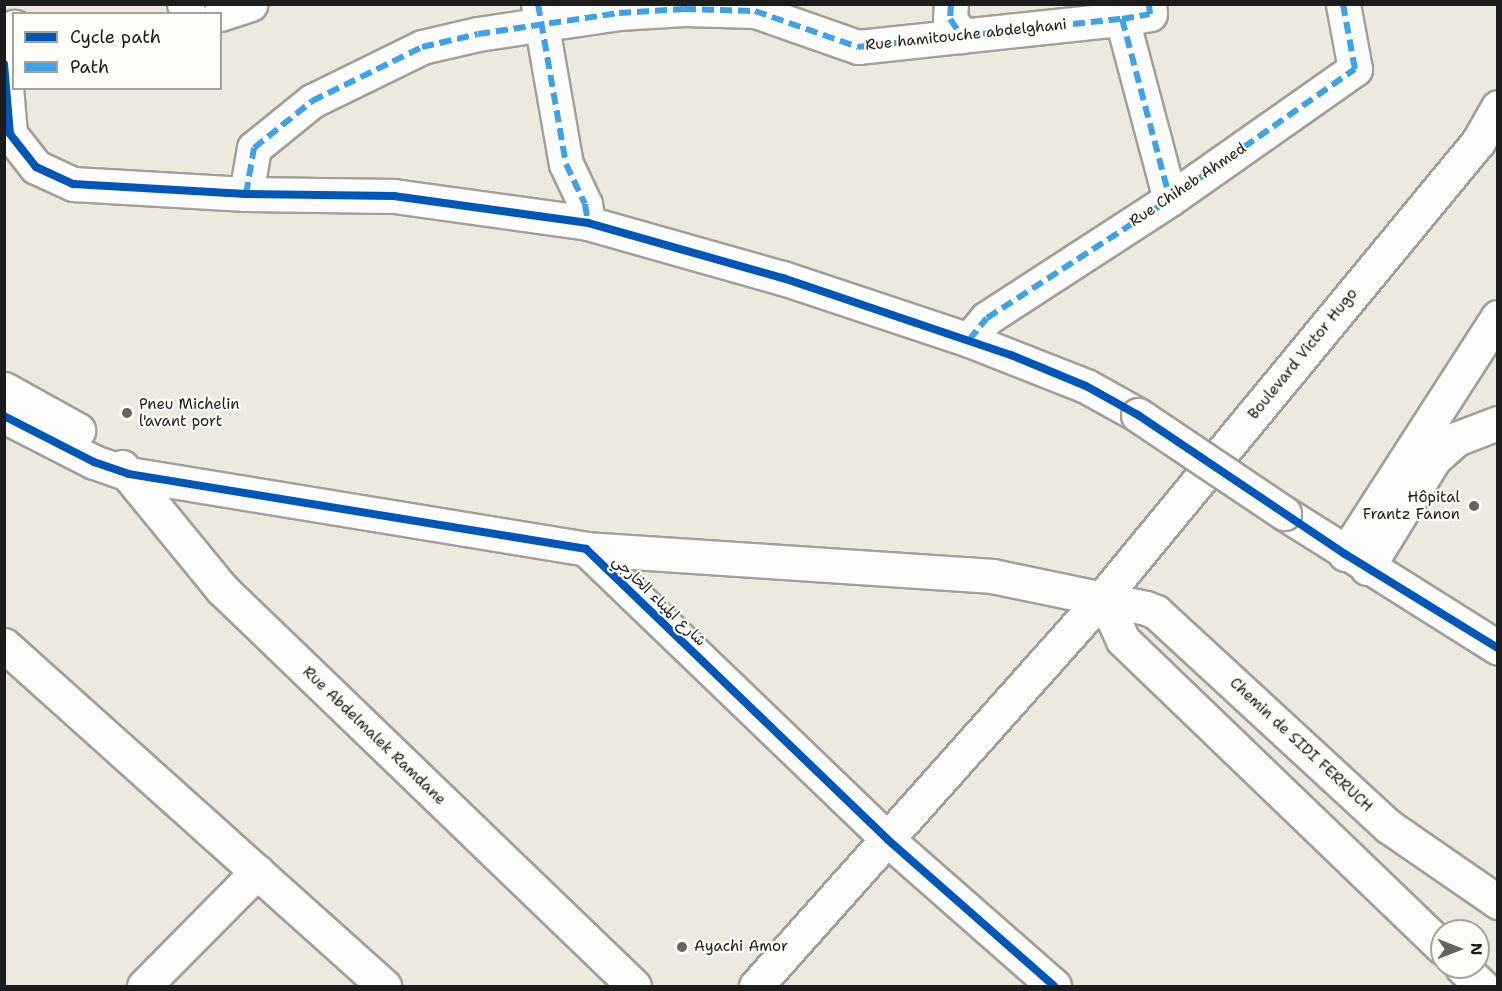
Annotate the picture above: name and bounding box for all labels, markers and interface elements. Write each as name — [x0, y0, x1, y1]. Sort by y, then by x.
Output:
legend — [12, 12, 222, 90]
street label: Rue hamitouche abdelghani — [864, 15, 1068, 55]
text: Cycle path — [70, 25, 161, 49]
text: Path — [70, 55, 109, 79]
street label: Rue Chiheb Ahmed — [1126, 139, 1250, 231]
street label: Boulevard Victor Hugo — [1245, 285, 1361, 423]
place label: Pneu Michelin l'avant port — [139, 395, 239, 430]
marker: Pneu Michelin l'avant port — [120, 406, 134, 420]
place label: Hôpital Frantz Fanon — [1363, 488, 1460, 523]
marker: Hôpital Frantz Fanon — [1465, 497, 1483, 515]
street label: شارع الميناء الخارجي — [608, 552, 710, 650]
street label: Rue Abdelmalek Ramdane — [299, 663, 449, 809]
street label: Chemin de SIDI FERRUCH — [1226, 674, 1376, 816]
north arrow — [1430, 919, 1490, 979]
place label: Ayachi Amor — [694, 938, 788, 956]
marker: Ayachi Amor — [675, 940, 689, 954]
text: N — [1466, 943, 1487, 955]

